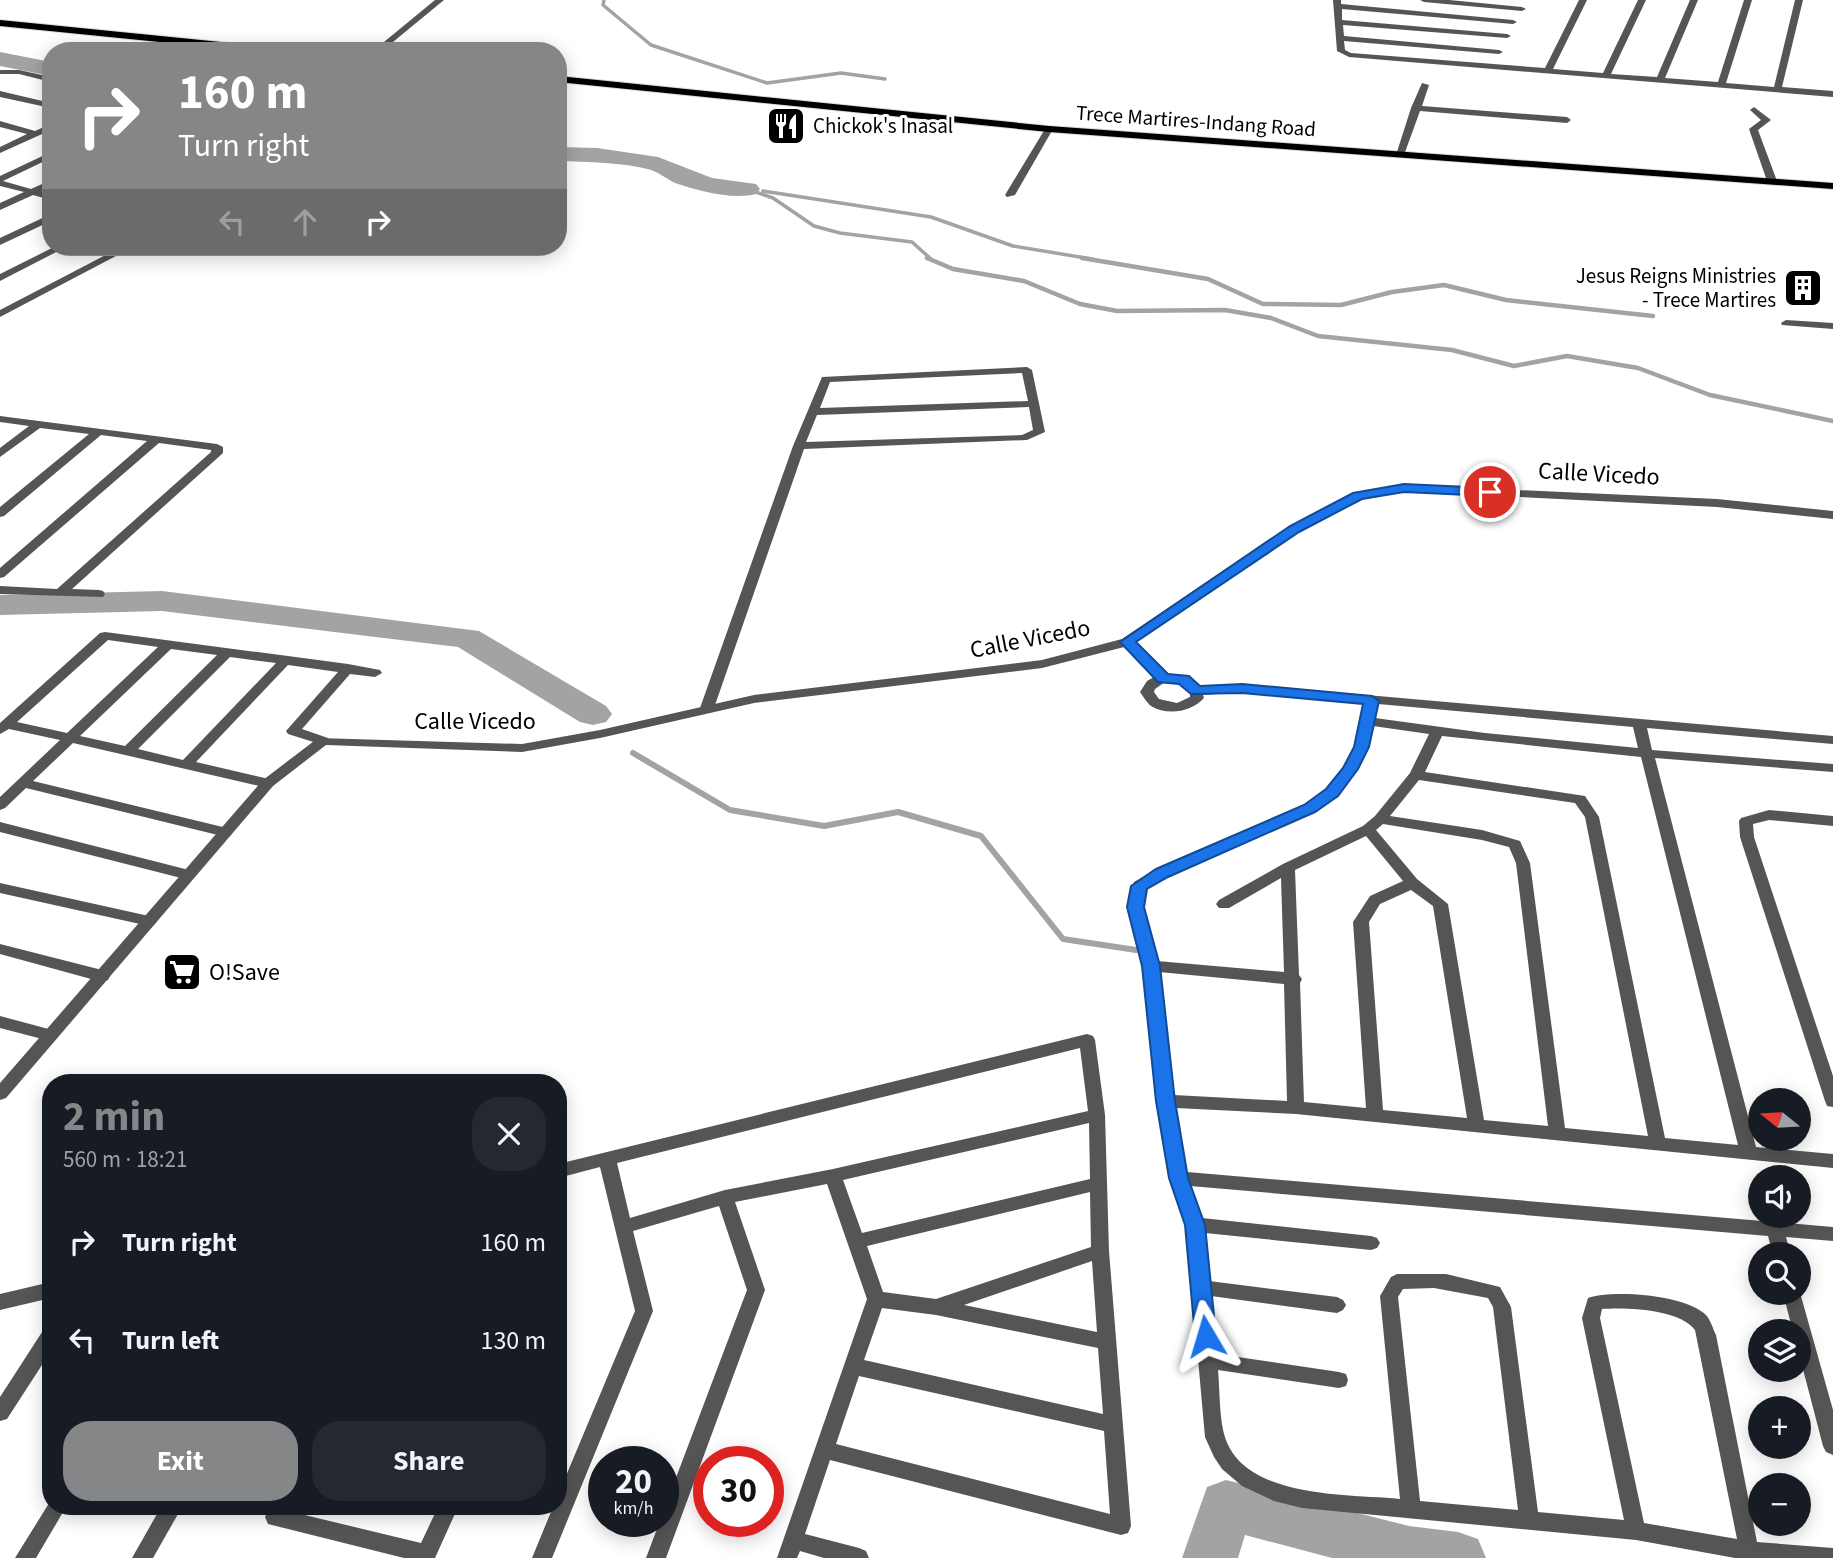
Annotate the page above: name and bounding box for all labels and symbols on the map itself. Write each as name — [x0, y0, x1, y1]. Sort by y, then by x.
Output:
street label: Trece Martires-Indang Road — [1075, 98, 1317, 144]
restaurant icon: Chickok's Inasal — [765, 105, 807, 147]
place label: Chickok's Inasal — [813, 111, 953, 141]
place label: Jesus Reigns Ministries - Trece Martires — [1576, 261, 1776, 315]
building icon: Jesus Reigns Ministries - Trece Martires — [1782, 267, 1824, 309]
street label: Calle Vicedo — [1537, 453, 1661, 495]
pin — [1460, 462, 1520, 522]
street label: Calle Vicedo — [967, 610, 1093, 668]
street label: Calle Vicedo — [414, 704, 536, 739]
supermarket icon: O!Save — [161, 951, 203, 993]
place label: O!Save — [209, 955, 280, 990]
north arrow — [1748, 1088, 1811, 1152]
position arrow — [1169, 1299, 1243, 1373]
speed limit sign: 30 — [693, 1446, 784, 1537]

